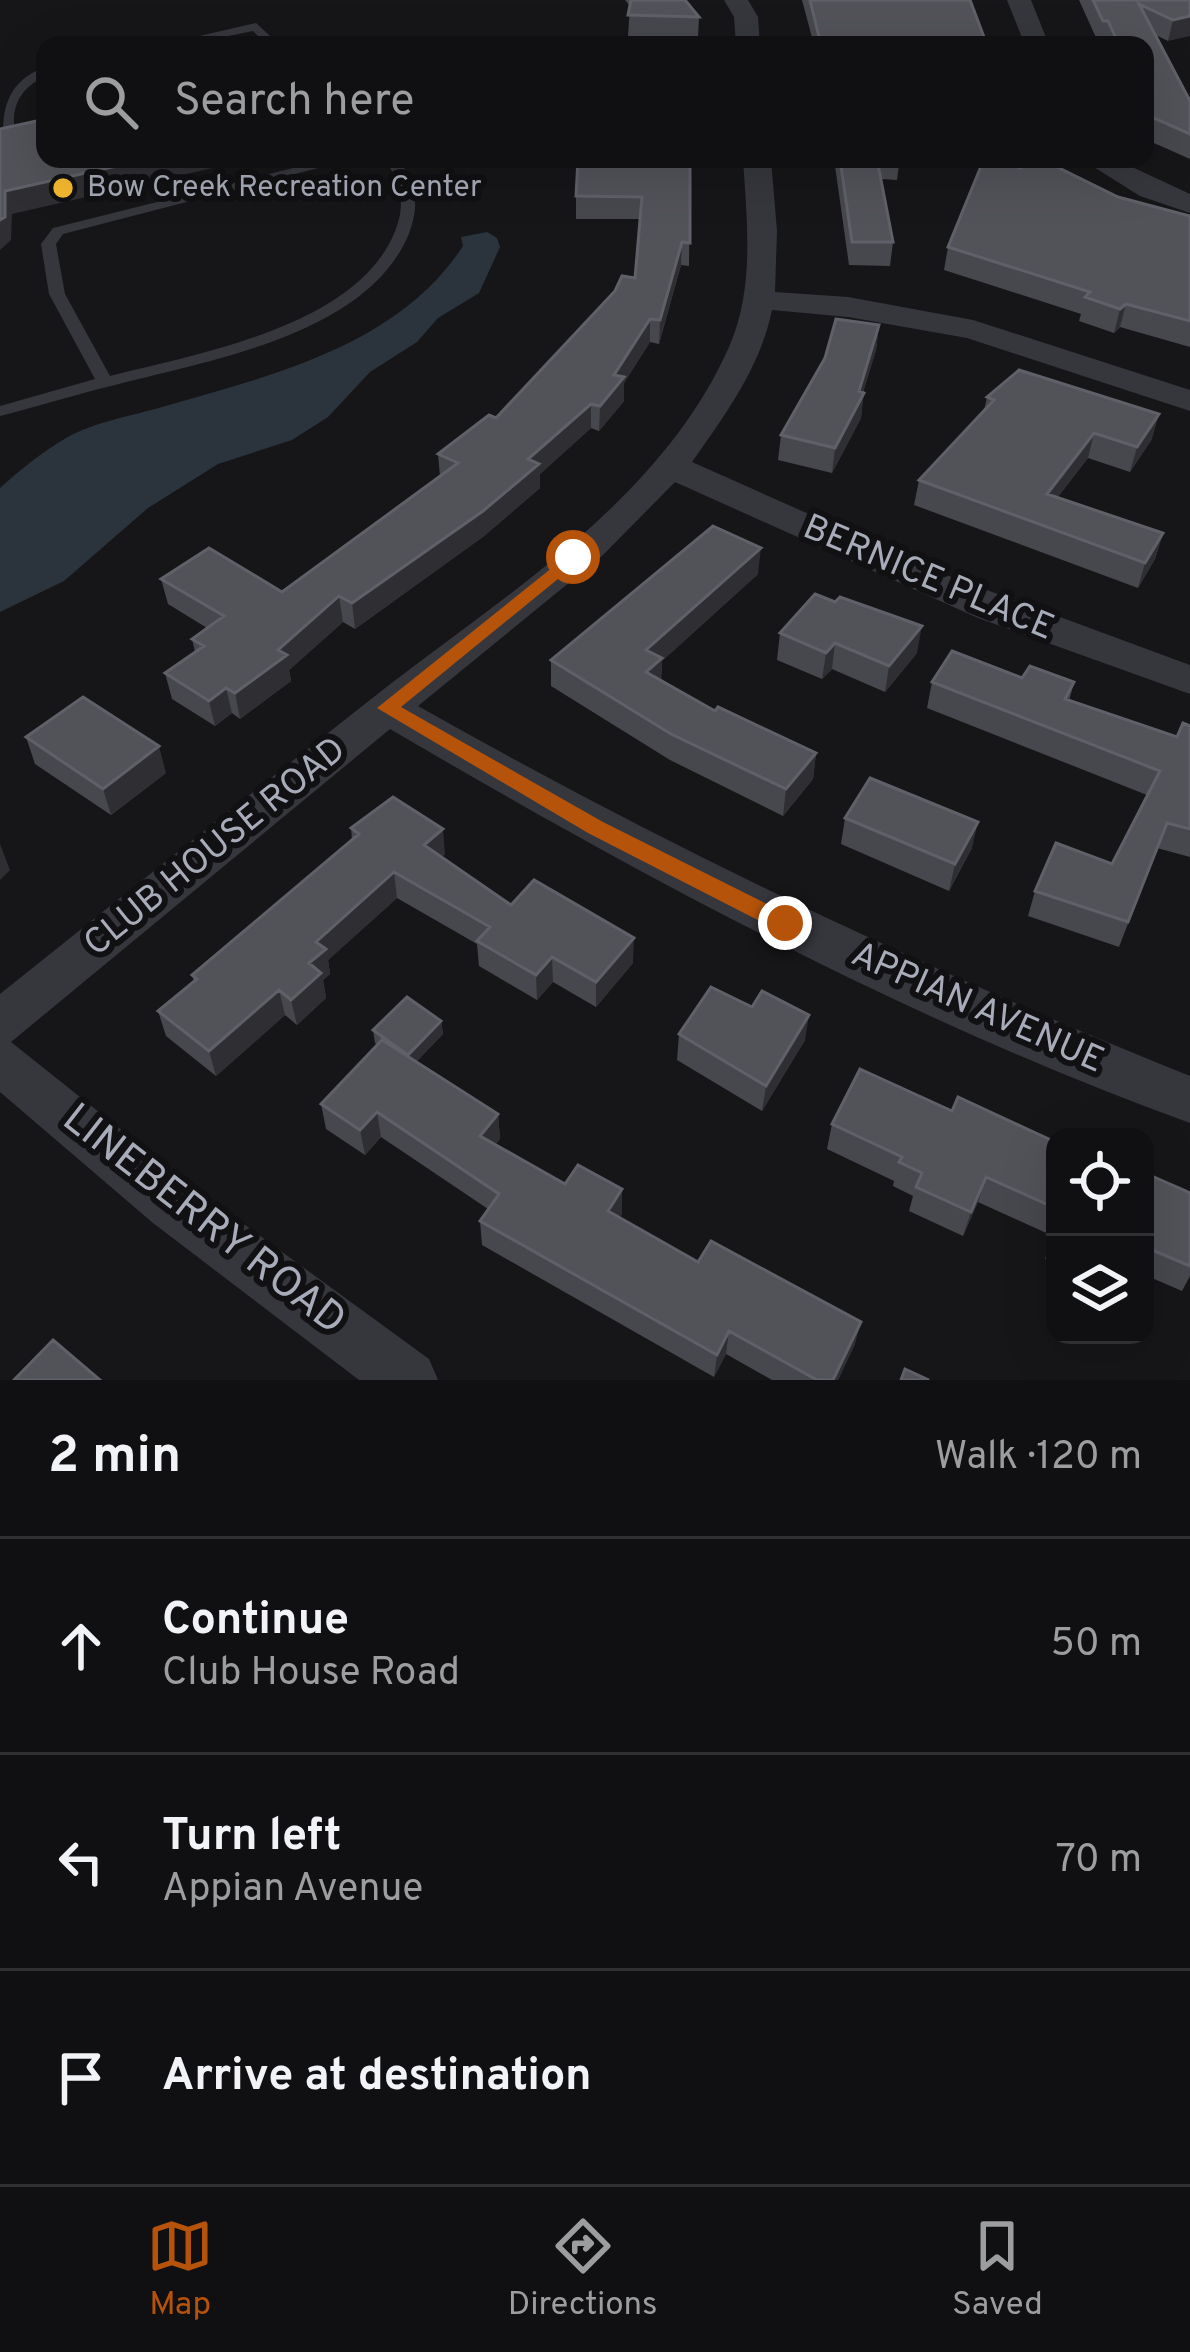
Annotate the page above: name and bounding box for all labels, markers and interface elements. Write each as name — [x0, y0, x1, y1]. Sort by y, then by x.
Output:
search box — [36, 36, 1154, 168]
icon: search — [78, 69, 144, 135]
text: Search here — [174, 74, 414, 131]
place label: Bow Creek Recreation Center — [87, 170, 482, 207]
marker: Bow Creek Recreation Center — [50, 175, 76, 201]
street label: BERNICE PLACE — [796, 505, 1060, 653]
route start — [546, 530, 600, 584]
street label: CLUB HOUSE ROAD — [76, 728, 356, 968]
route end — [758, 896, 812, 950]
street label: APPIAN AVENUE — [843, 933, 1111, 1085]
street label: LINEBERRY ROAD — [51, 1094, 355, 1348]
map controls — [1046, 1128, 1154, 1344]
button: locate — [1046, 1128, 1154, 1236]
button: layers — [1046, 1236, 1154, 1344]
text: 2 min — [48, 1426, 181, 1491]
text: Walk · 120 m — [935, 1434, 1142, 1483]
text: Continue — [162, 1593, 349, 1650]
icon: ahead — [48, 1613, 114, 1679]
text: 50 m — [1051, 1621, 1142, 1670]
text: Club House Road — [162, 1650, 460, 1699]
text: Turn left — [162, 1809, 341, 1866]
icon: left — [48, 1829, 114, 1895]
text: 70 m — [1056, 1837, 1142, 1886]
text: Appian Avenue — [162, 1866, 423, 1915]
icon: arrive — [48, 2045, 114, 2111]
text: Arrive at destination — [162, 2049, 592, 2106]
tab: Map — [147, 2213, 213, 2327]
tab: Directions — [508, 2213, 658, 2327]
tab: Saved — [952, 2213, 1043, 2327]

